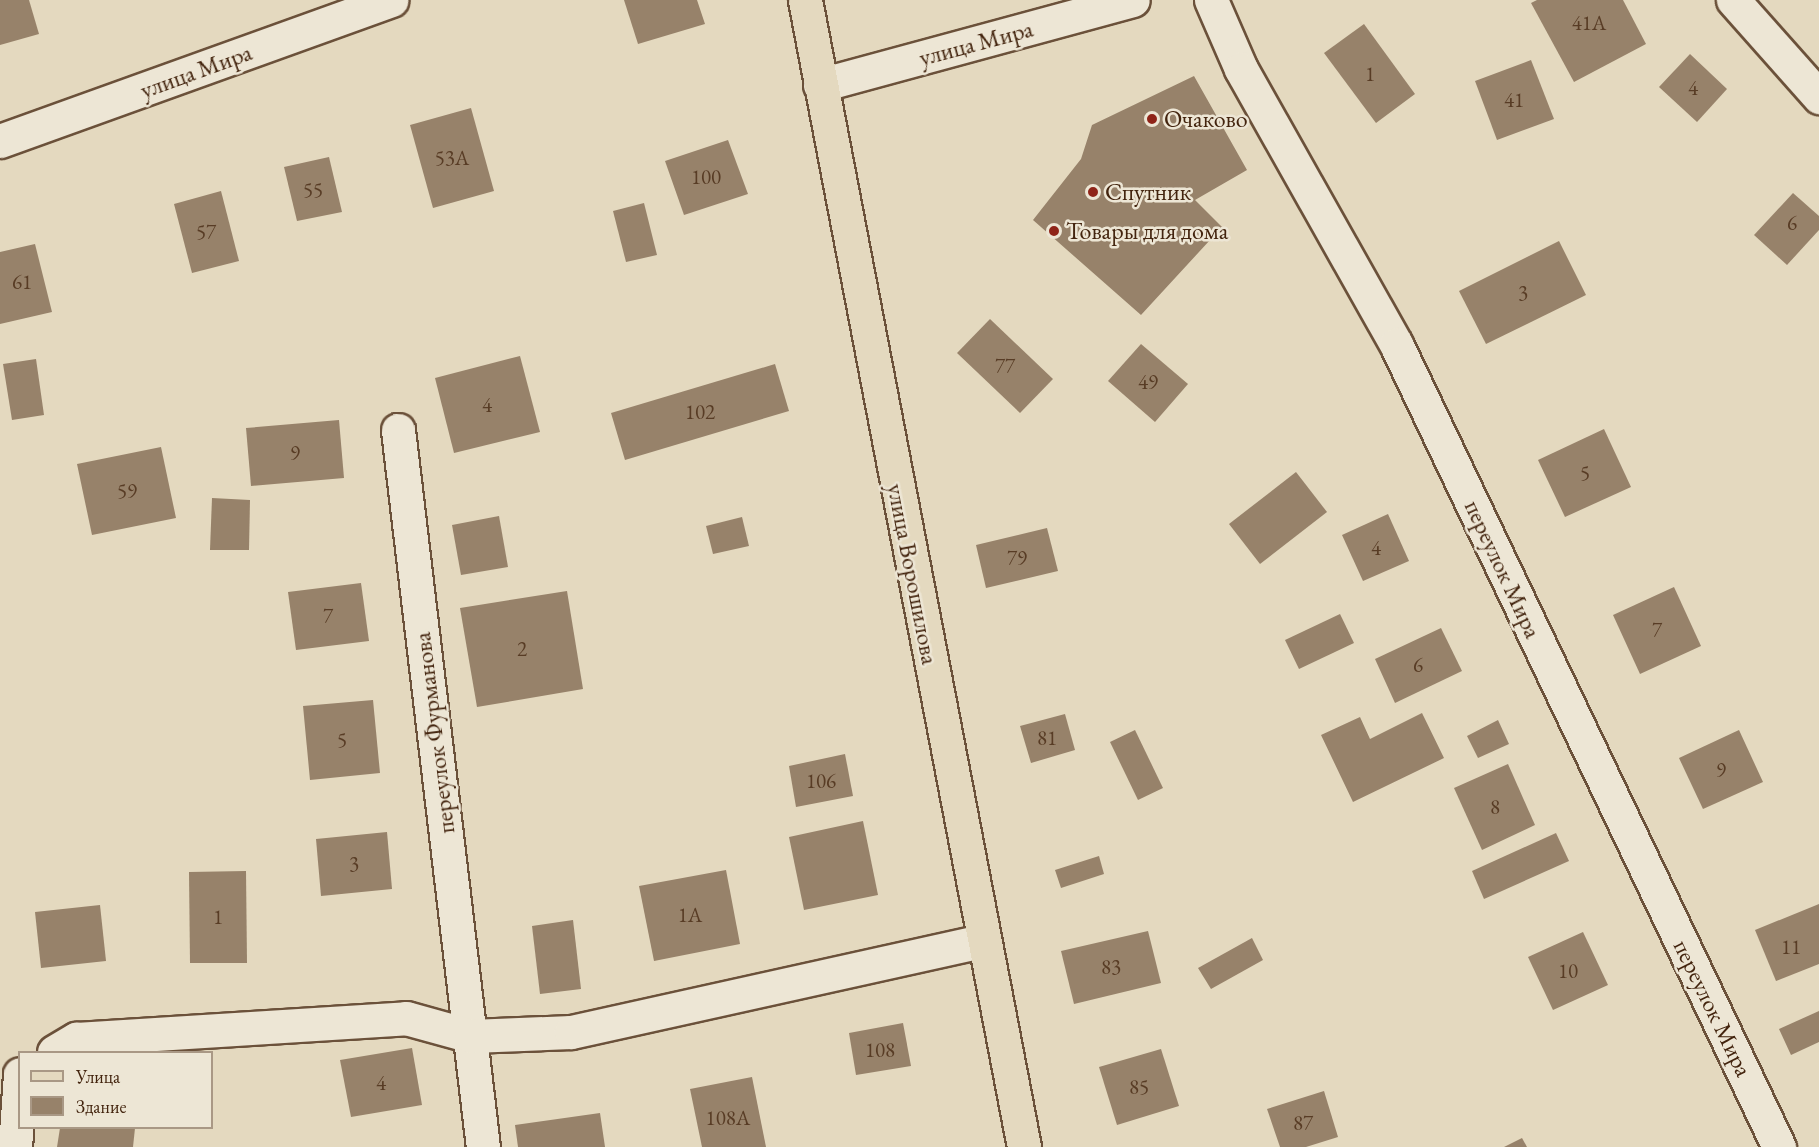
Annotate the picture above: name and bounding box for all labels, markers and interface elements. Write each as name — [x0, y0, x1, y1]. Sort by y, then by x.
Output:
house number: 41А — [1572, 10, 1606, 36]
street label: улица Мира — [916, 14, 1036, 72]
street label: улица Мира — [136, 38, 256, 104]
house number: 1 — [1365, 61, 1375, 87]
house number: 4 — [1688, 75, 1698, 101]
house number: 41 — [1504, 87, 1524, 113]
place label: Очаково — [1164, 105, 1248, 133]
marker: Очаково — [1145, 112, 1159, 126]
house number: 53А — [435, 145, 469, 171]
house number: 100 — [691, 164, 721, 190]
house number: 55 — [303, 177, 323, 203]
place label: Спутник — [1105, 178, 1191, 206]
marker: Спутник — [1086, 185, 1100, 199]
house number: 6 — [1787, 210, 1797, 236]
place label: Товары для дома — [1066, 217, 1228, 245]
house number: 57 — [196, 219, 216, 245]
marker: Товары для дома — [1047, 224, 1061, 238]
house number: 61 — [12, 269, 32, 295]
house number: 3 — [1518, 280, 1528, 306]
house number: 77 — [995, 353, 1015, 379]
house number: 49 — [1138, 369, 1158, 395]
house number: 4 — [482, 392, 492, 418]
house number: 102 — [685, 399, 715, 425]
house number: 9 — [290, 440, 300, 466]
house number: 5 — [1580, 460, 1590, 486]
house number: 59 — [117, 478, 137, 504]
street label: улица Ворошилова — [881, 481, 945, 667]
street label: переулок Мира — [1459, 496, 1547, 642]
house number: 4 — [1371, 535, 1381, 561]
house number: 79 — [1007, 545, 1027, 571]
house number: 7 — [323, 603, 333, 629]
house number: 7 — [1652, 617, 1662, 643]
street label: переулок Фурманова — [407, 631, 461, 835]
house number: 2 — [517, 636, 527, 662]
house number: 6 — [1413, 652, 1423, 678]
house number: 81 — [1037, 725, 1057, 751]
house number: 5 — [337, 727, 347, 753]
house number: 9 — [1716, 757, 1726, 783]
house number: 106 — [806, 768, 836, 794]
house number: 8 — [1490, 794, 1500, 820]
house number: 3 — [349, 851, 359, 877]
house number: 1А — [678, 902, 702, 928]
house number: 1 — [213, 904, 223, 930]
house number: 11 — [1781, 934, 1801, 960]
street label: переулок Мира — [1667, 935, 1759, 1081]
house number: 83 — [1101, 954, 1121, 980]
house number: 10 — [1558, 958, 1578, 984]
house number: 108 — [865, 1037, 895, 1063]
legend — [18, 1051, 213, 1129]
text: Улица — [76, 1065, 120, 1088]
house number: 4 — [376, 1070, 386, 1096]
house number: 85 — [1129, 1074, 1149, 1100]
text: Здание — [76, 1095, 126, 1118]
house number: 108А — [706, 1105, 750, 1131]
house number: 87 — [1293, 1110, 1313, 1136]

